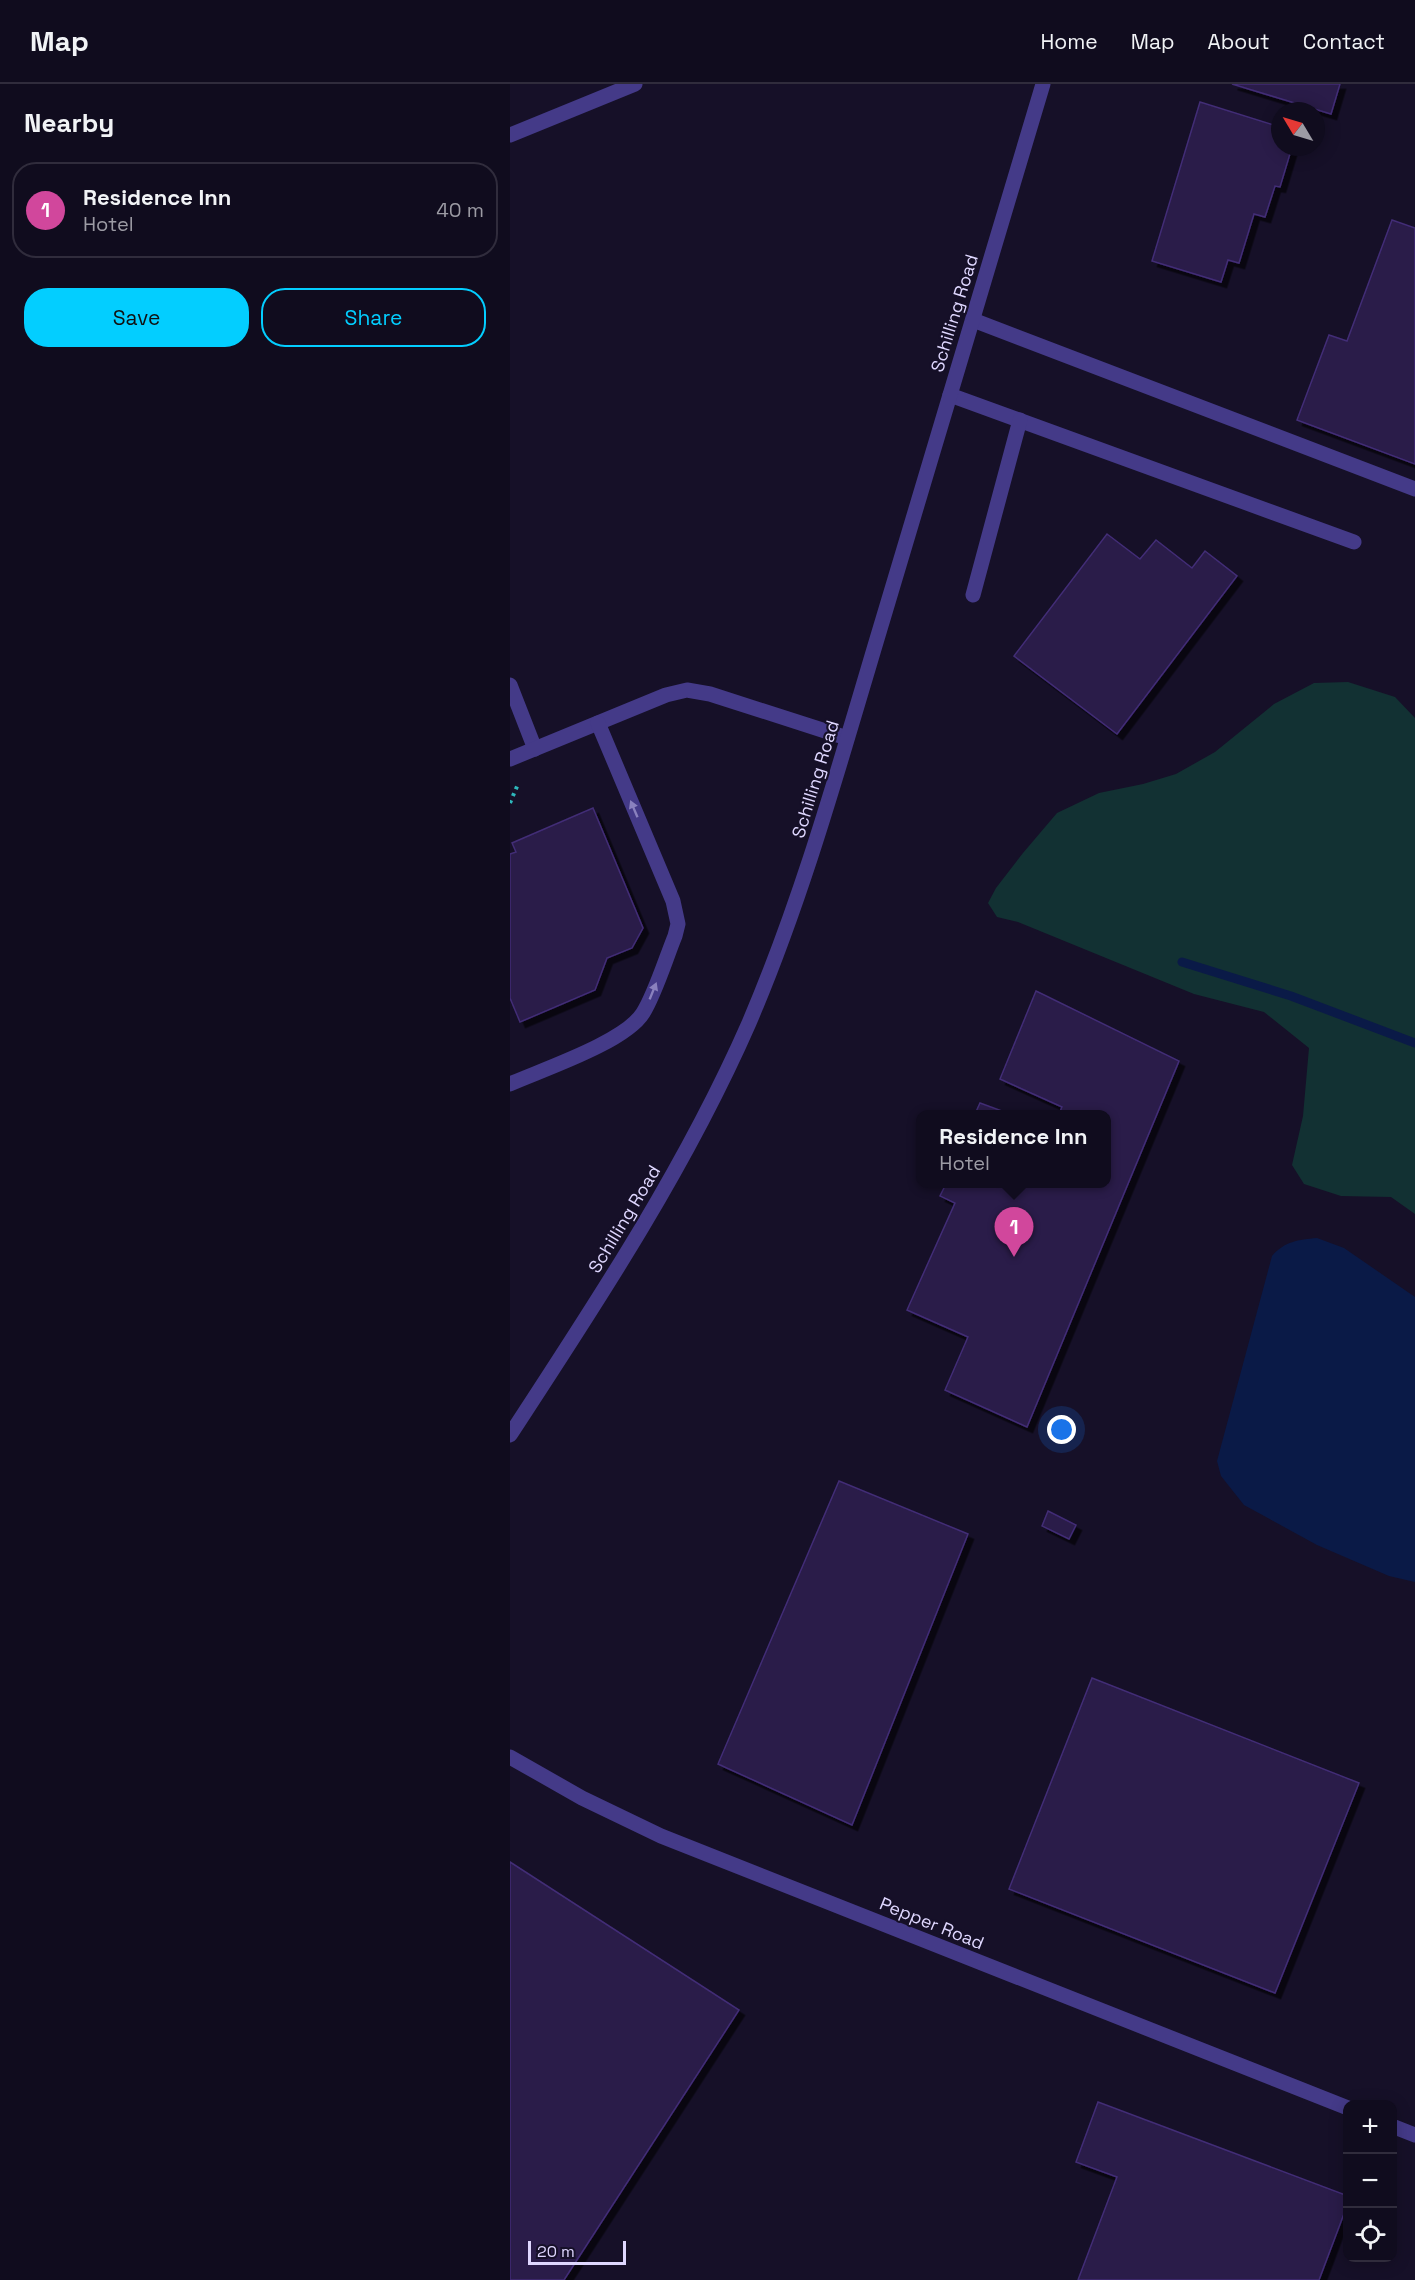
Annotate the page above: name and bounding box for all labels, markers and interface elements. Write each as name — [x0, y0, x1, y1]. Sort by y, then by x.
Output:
text: Map — [30, 23, 89, 59]
text: Home — [1040, 28, 1098, 55]
text: Map — [1131, 28, 1175, 55]
text: About — [1208, 28, 1270, 55]
text: Contact — [1303, 28, 1385, 55]
north arrow — [1271, 102, 1325, 156]
text: Nearby — [24, 106, 114, 140]
text: Residence Inn — [83, 183, 231, 211]
text: 1 — [41, 197, 50, 223]
text: 40 m — [436, 197, 484, 223]
text: Hotel — [83, 211, 134, 237]
street label: Schilling Road — [925, 251, 983, 375]
button: Save — [24, 288, 249, 347]
button: Share — [261, 288, 486, 347]
street label: Schilling Road — [786, 717, 844, 841]
one-way arrow — [629, 800, 639, 818]
one-way arrow — [649, 982, 658, 1000]
popup — [916, 1110, 1111, 1188]
text: Residence Inn — [939, 1122, 1088, 1150]
text: Hotel — [939, 1150, 990, 1176]
street label: Schilling Road — [583, 1161, 665, 1277]
pin: 1 — [994, 1208, 1034, 1257]
your location — [1047, 1415, 1076, 1444]
street label: Pepper Road — [876, 1892, 988, 1954]
map controls — [1343, 2100, 1397, 2262]
button: + — [1343, 2100, 1397, 2154]
button: − — [1343, 2154, 1397, 2208]
button: locate — [1343, 2208, 1397, 2262]
scale bar — [528, 2238, 626, 2266]
text: 20 m — [537, 2241, 575, 2262]

